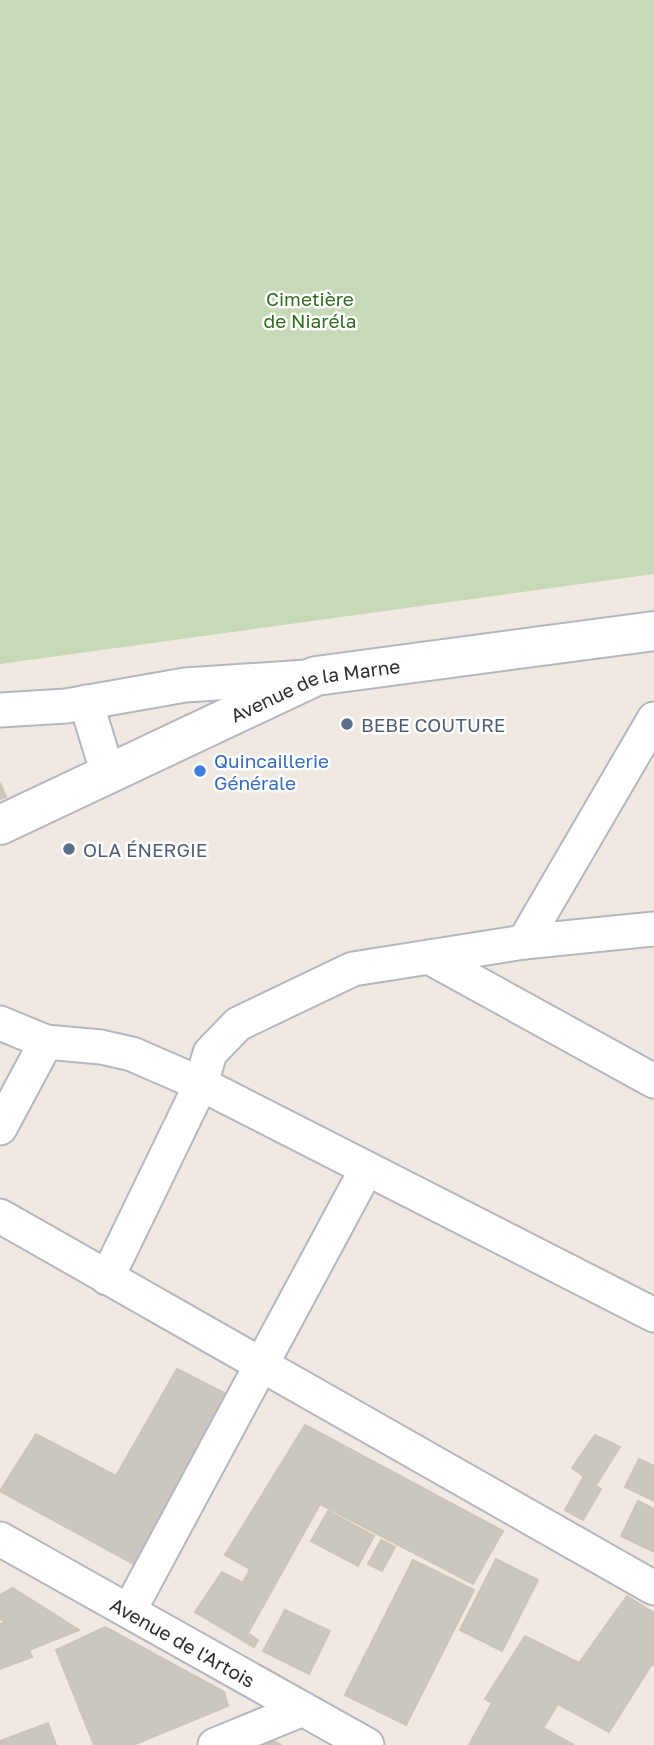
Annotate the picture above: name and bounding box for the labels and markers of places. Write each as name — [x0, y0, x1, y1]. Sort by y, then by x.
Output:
place label: BEBE COUTURE — [361, 713, 505, 736]
marker: BEBE COUTURE — [339, 716, 355, 732]
place label: Quincaillerie Générale — [214, 749, 329, 794]
marker: Quincaillerie Générale — [192, 763, 208, 779]
place label: OLA ÉNERGIE — [83, 838, 207, 861]
marker: OLA ÉNERGIE — [61, 841, 77, 857]

